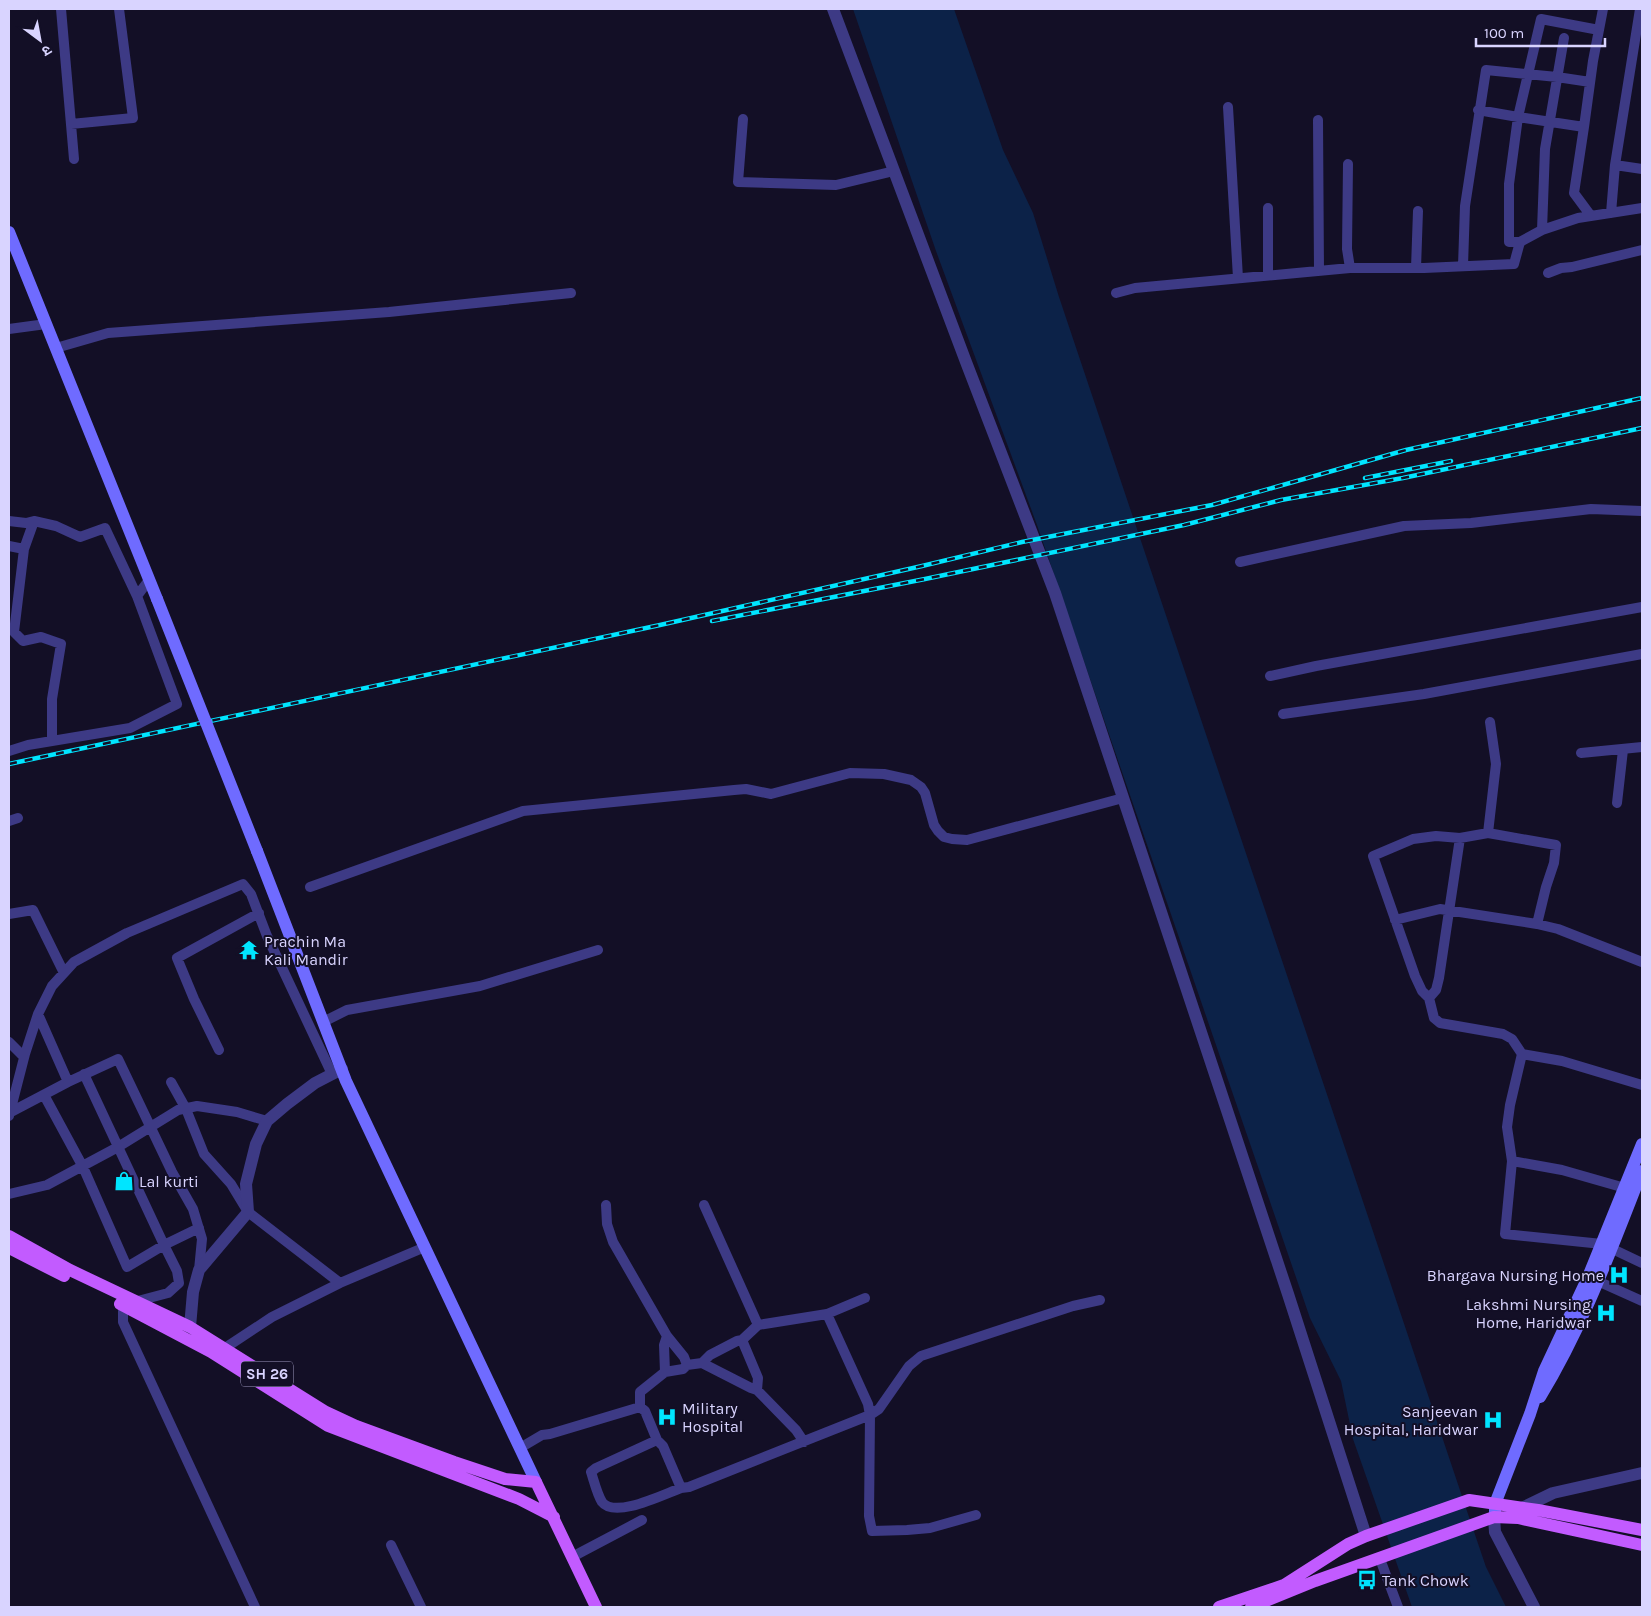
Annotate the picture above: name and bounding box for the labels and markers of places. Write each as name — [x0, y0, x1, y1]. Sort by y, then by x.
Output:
place label: Prachin Ma Kali Mandir — [264, 932, 348, 969]
temple icon: Prachin Ma Kali Mandir — [238, 939, 260, 961]
shop icon: Lal kurti — [113, 1170, 135, 1192]
place label: Lal kurti — [139, 1172, 199, 1191]
hospital icon: Bhargava Nursing Home — [1608, 1264, 1630, 1286]
place label: Bhargava Nursing Home — [1427, 1266, 1604, 1285]
place label: Lakshmi Nursing Home, Haridwar — [1466, 1295, 1591, 1332]
hospital icon: Lakshmi Nursing Home, Haridwar — [1595, 1302, 1617, 1324]
place label: Military Hospital — [682, 1399, 743, 1436]
place label: Sanjeevan Hospital, Haridwar — [1344, 1402, 1478, 1439]
hospital icon: Military Hospital — [656, 1406, 678, 1428]
hospital icon: Sanjeevan Hospital, Haridwar — [1482, 1409, 1504, 1431]
bus stop icon: Tank Chowk — [1356, 1569, 1378, 1591]
place label: Tank Chowk — [1382, 1571, 1469, 1590]

